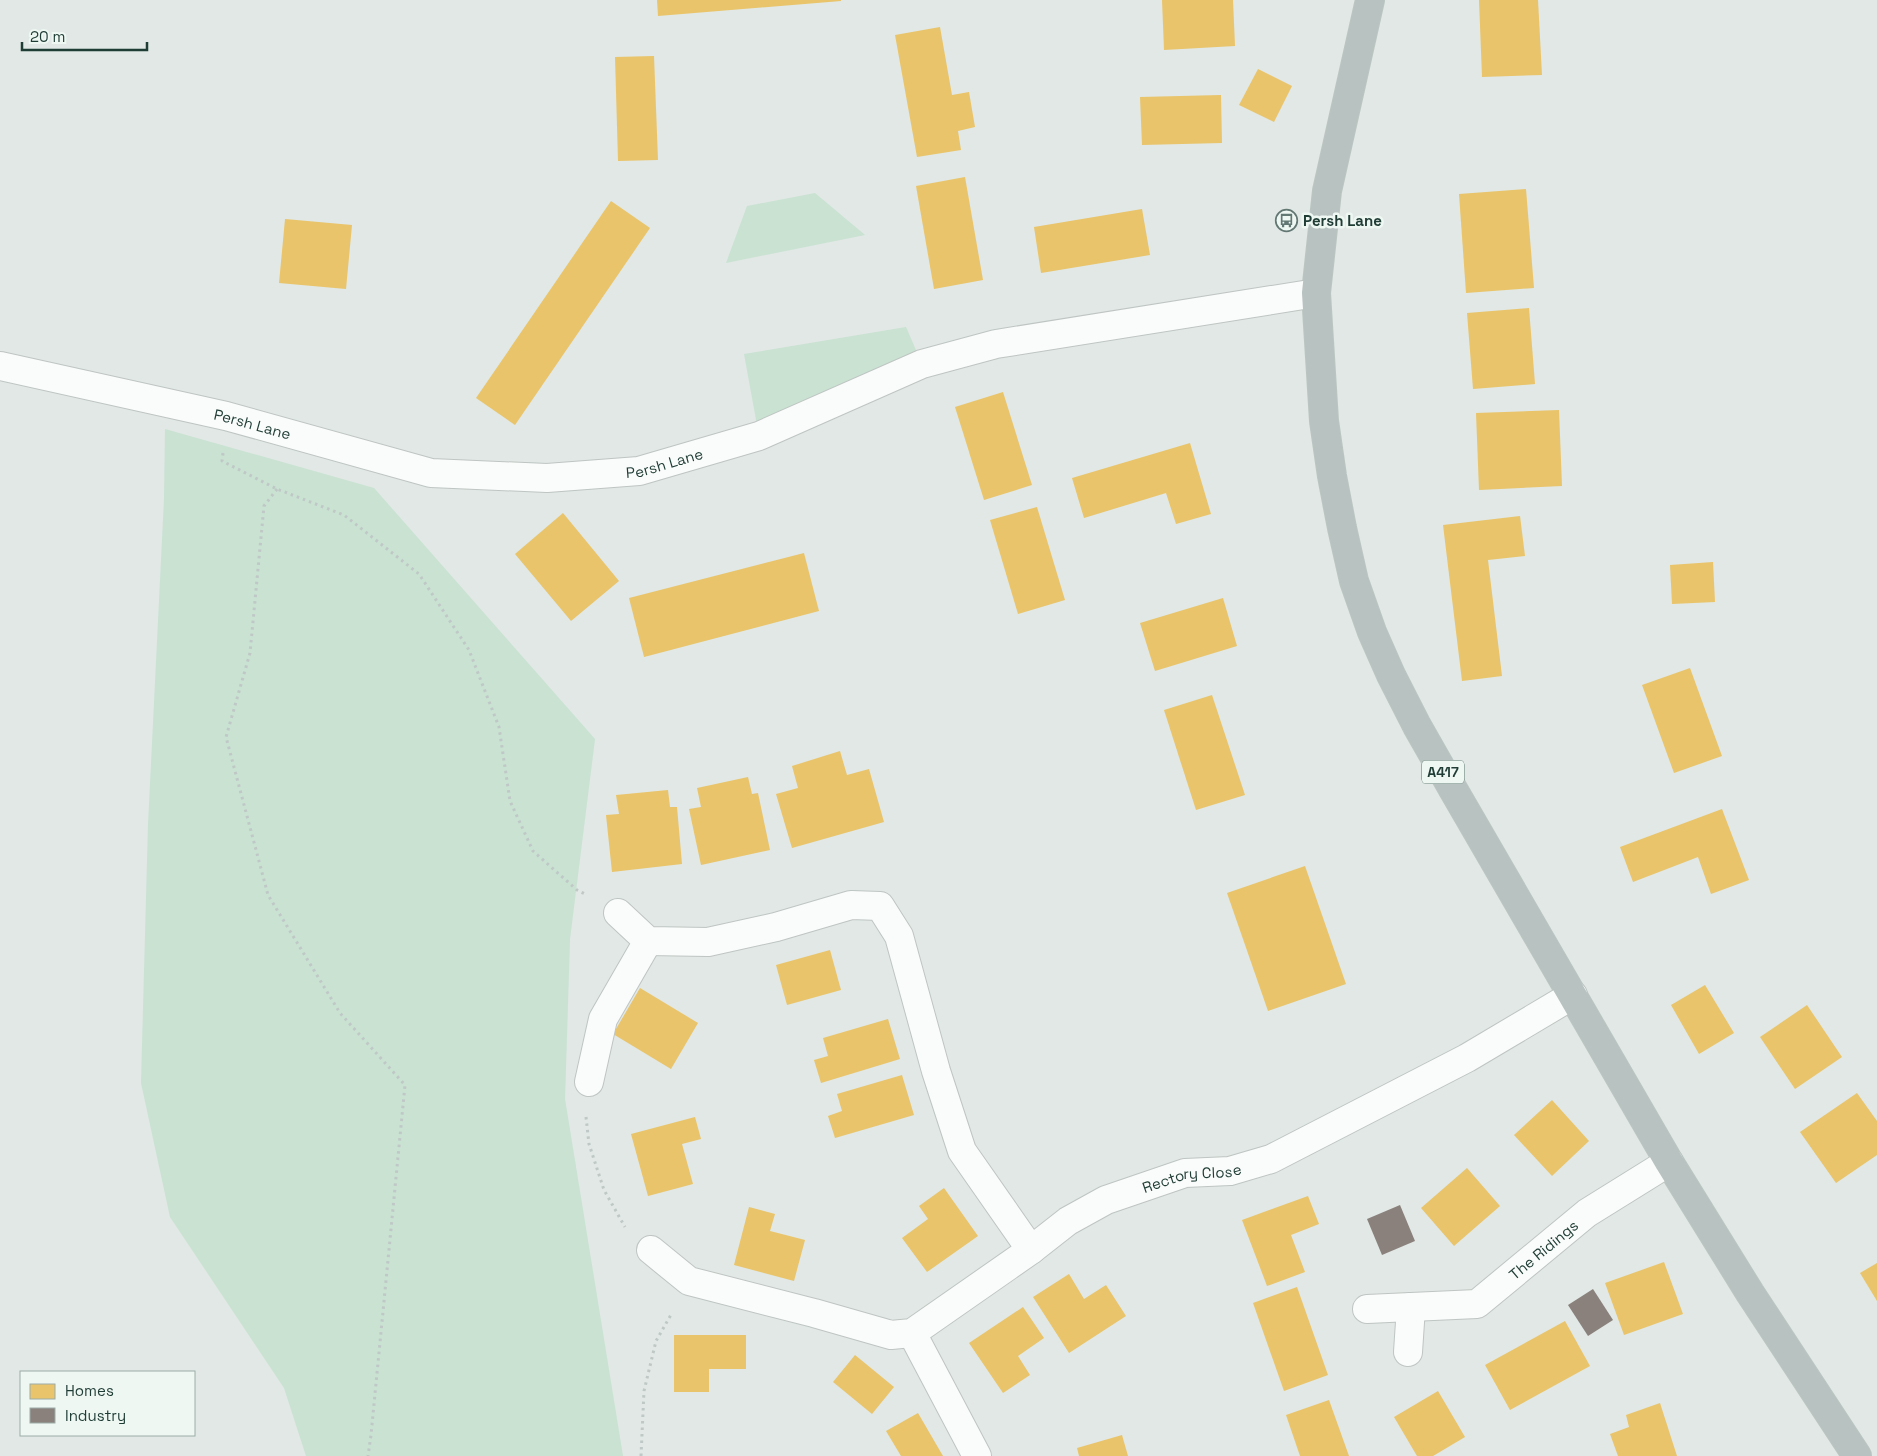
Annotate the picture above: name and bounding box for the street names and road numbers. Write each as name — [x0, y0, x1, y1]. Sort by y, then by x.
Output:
street label: Persh Lane — [212, 404, 293, 443]
street label: Persh Lane — [625, 443, 705, 481]
road number: A417 — [1422, 760, 1464, 784]
street label: Rectory Close — [1140, 1159, 1244, 1196]
street label: The Ridings — [1505, 1215, 1582, 1283]

